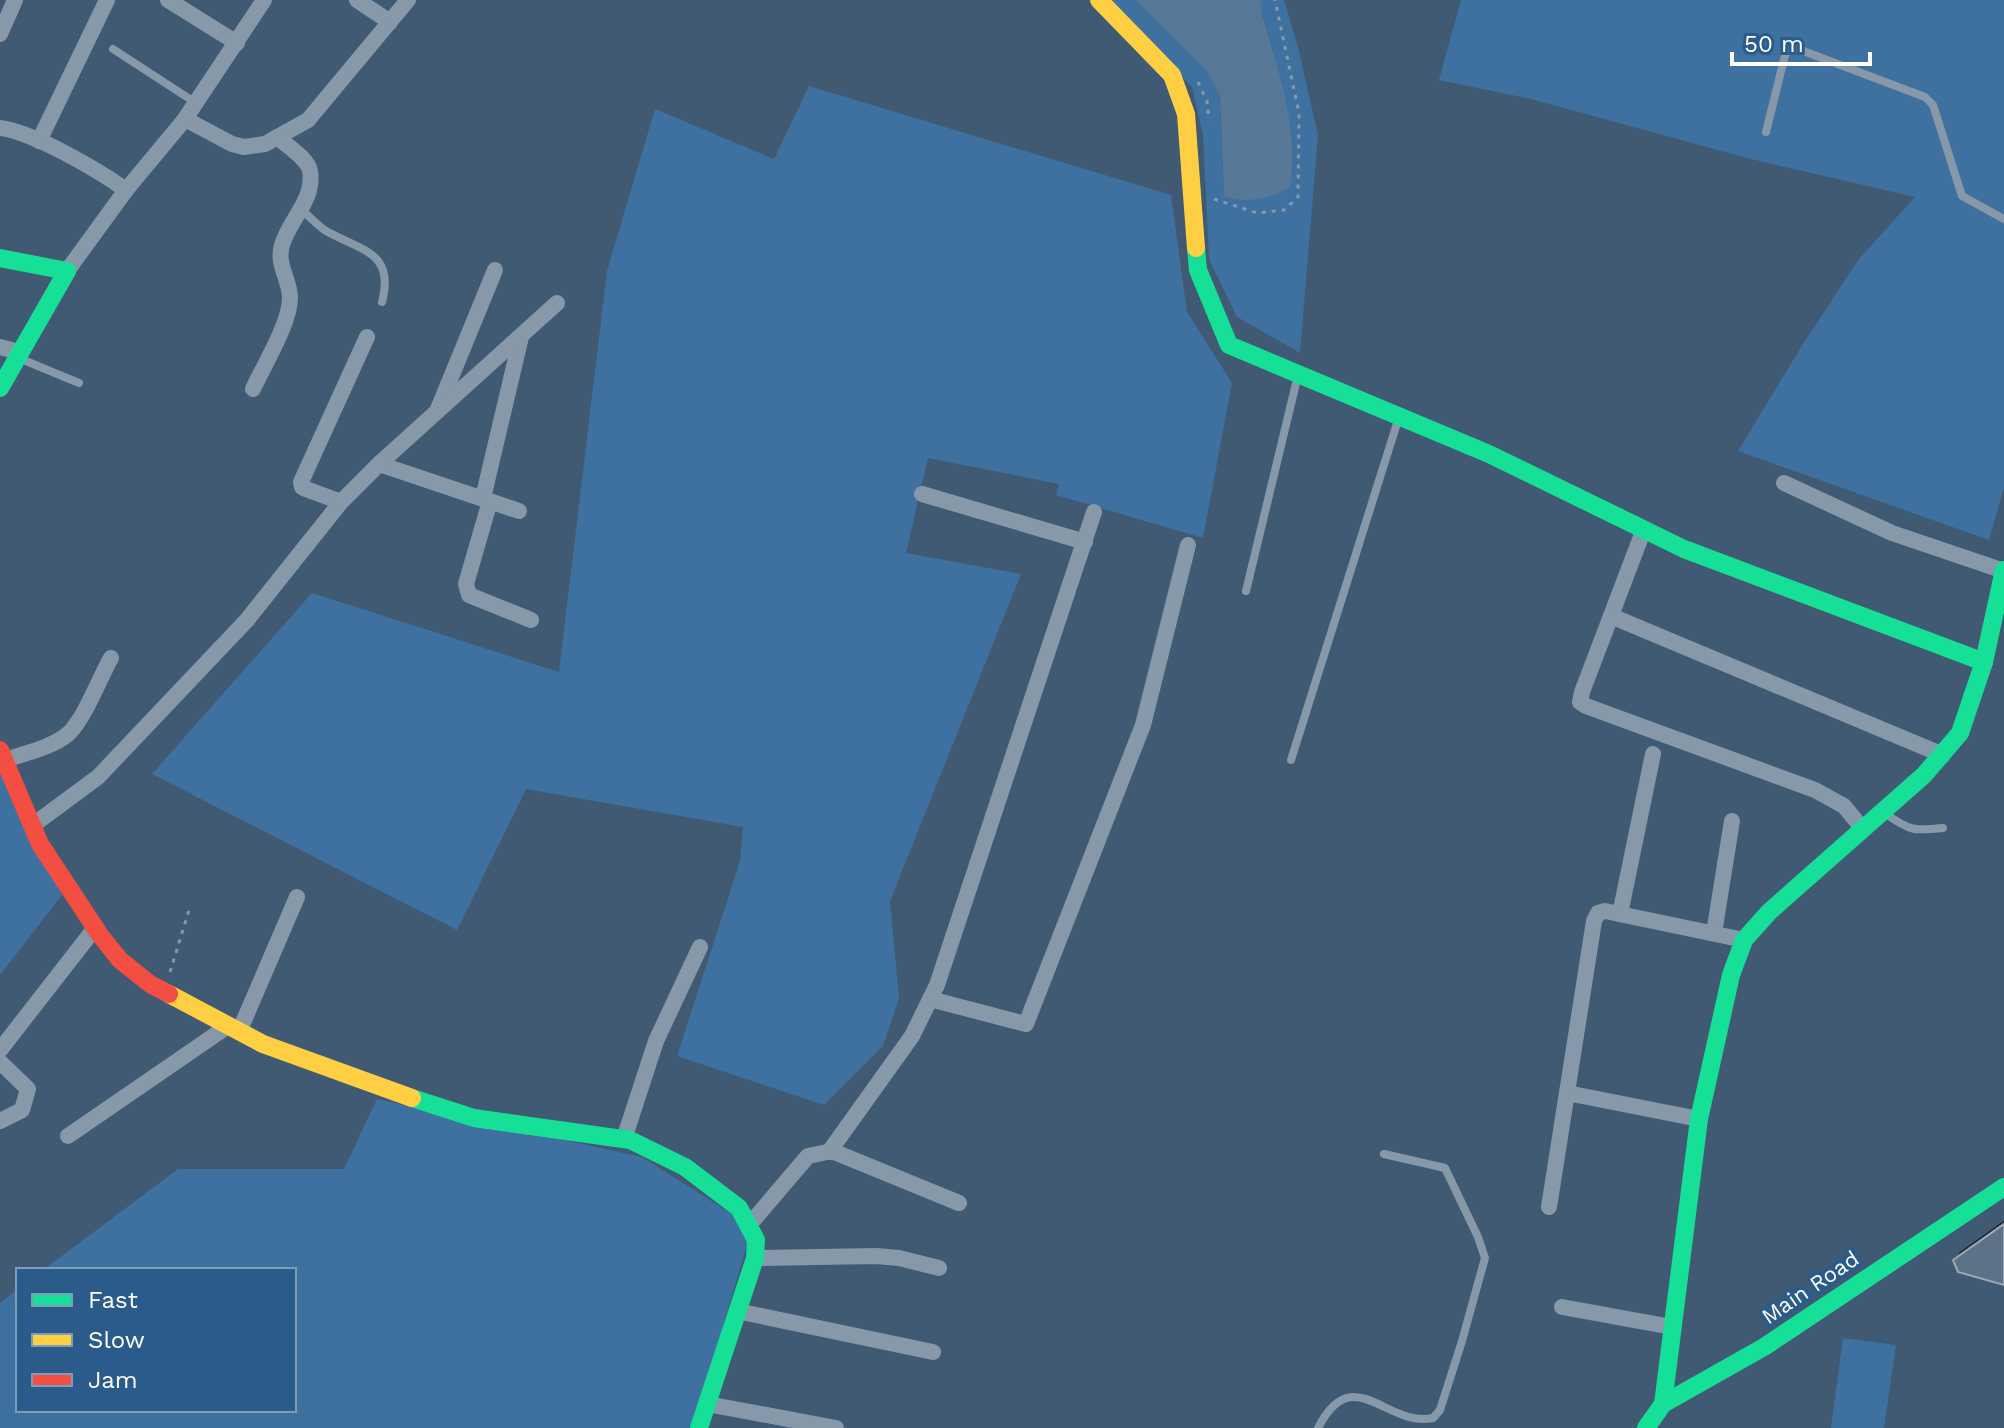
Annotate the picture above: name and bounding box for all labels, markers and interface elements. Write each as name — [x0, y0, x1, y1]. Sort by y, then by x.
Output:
scale bar — [1732, 16, 1870, 66]
text: 50 m — [1744, 30, 1804, 58]
street label: Main Road — [1757, 1246, 1864, 1329]
legend — [16, 1268, 296, 1412]
text: Fast — [88, 1286, 138, 1314]
text: Slow — [88, 1326, 145, 1354]
text: Jam — [88, 1366, 138, 1394]

